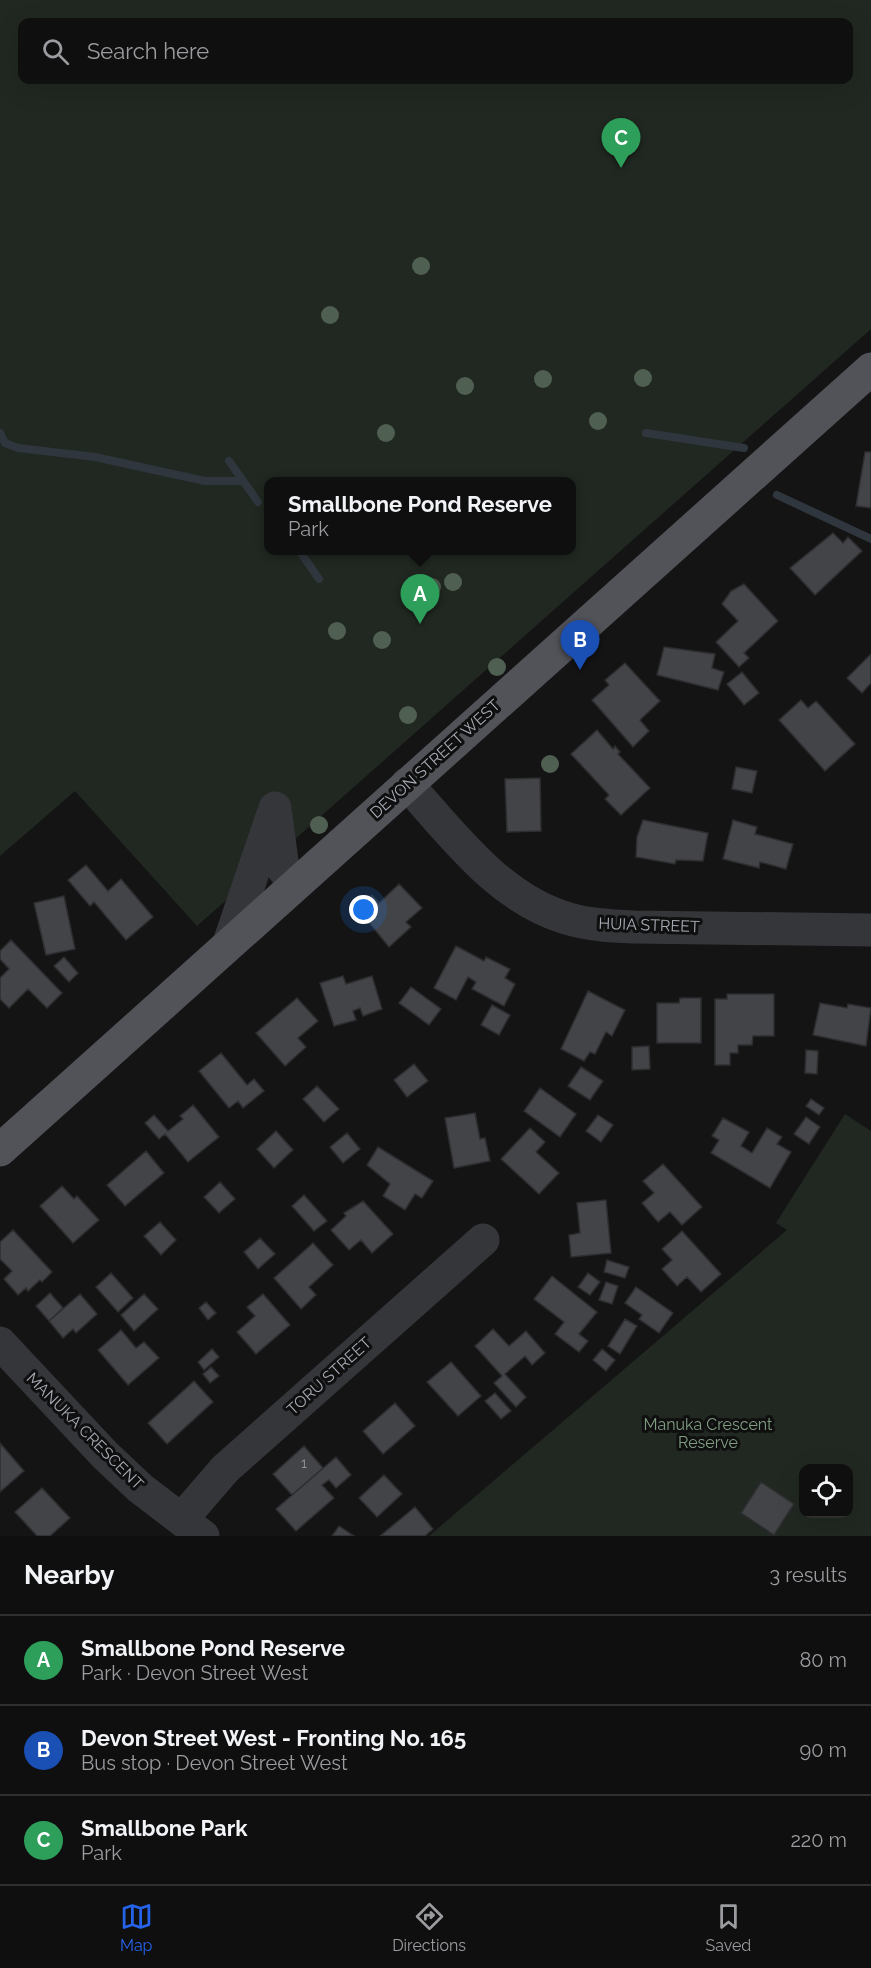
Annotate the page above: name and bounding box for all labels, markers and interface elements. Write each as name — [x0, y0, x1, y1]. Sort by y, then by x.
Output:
search box — [18, 18, 853, 84]
icon: search — [39, 35, 72, 68]
text: Search here — [87, 38, 209, 64]
pin: C — [602, 118, 640, 168]
popup — [264, 477, 576, 555]
text: Smallbone Pond Reserve — [288, 491, 552, 517]
text: Park — [288, 517, 329, 541]
pin: A — [400, 574, 440, 624]
pin: B — [560, 620, 600, 670]
street label: DEVON STREET WEST — [366, 696, 504, 822]
your location — [349, 895, 378, 924]
street label: HUIA STREET — [598, 914, 700, 936]
street label: TORU STREET — [283, 1333, 375, 1419]
street label: MANUKA CRESCENT — [23, 1369, 148, 1494]
park label: Manuka Crescent Reserve — [644, 1415, 773, 1452]
house number: 1 — [301, 1455, 307, 1471]
map controls — [799, 1464, 853, 1518]
button: locate — [799, 1464, 853, 1518]
text: Nearby — [24, 1560, 114, 1590]
text: 3 results — [769, 1563, 847, 1587]
text: Smallbone Pond Reserve — [81, 1635, 345, 1661]
text: A — [37, 1648, 50, 1672]
text: 80 m — [799, 1648, 847, 1672]
text: Park · Devon Street West — [81, 1661, 308, 1685]
text: Devon Street West - Fronting No. 165 — [81, 1725, 466, 1751]
text: B — [37, 1738, 50, 1762]
text: 90 m — [800, 1738, 847, 1762]
text: Bus stop · Devon Street West — [81, 1751, 348, 1775]
text: Smallbone Park — [81, 1815, 247, 1841]
text: C — [37, 1828, 50, 1852]
text: 220 m — [790, 1828, 847, 1852]
text: Park — [81, 1841, 122, 1865]
tab: Map — [120, 1900, 153, 1955]
tab: Directions — [392, 1900, 466, 1955]
tab: Saved — [705, 1900, 751, 1955]

